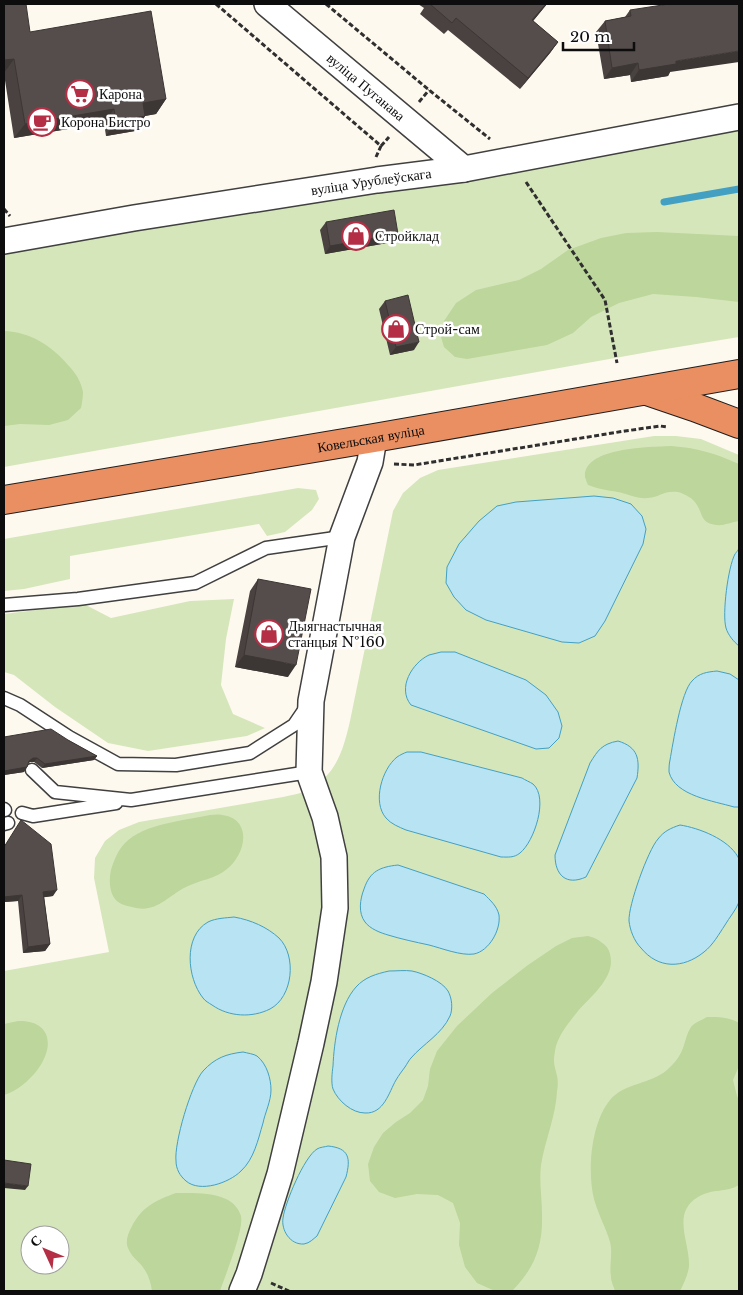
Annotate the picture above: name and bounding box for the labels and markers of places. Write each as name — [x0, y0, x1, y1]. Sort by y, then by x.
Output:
supermarket icon: Карона — [65, 79, 95, 109]
place label: Карона — [99, 85, 143, 103]
cafe icon: Корона Бистро — [27, 107, 57, 137]
place label: Корона Бистро — [61, 113, 150, 131]
shop icon: Стройклад — [341, 221, 371, 251]
place label: Стройклад — [375, 227, 439, 245]
shop icon: Строй-сам — [381, 314, 411, 344]
place label: Строй-сам — [415, 320, 480, 338]
place label: Дыягнастычная станцыя №160 — [288, 617, 385, 651]
shop icon: Дыягнастычная станцыя №160 — [254, 619, 284, 649]

